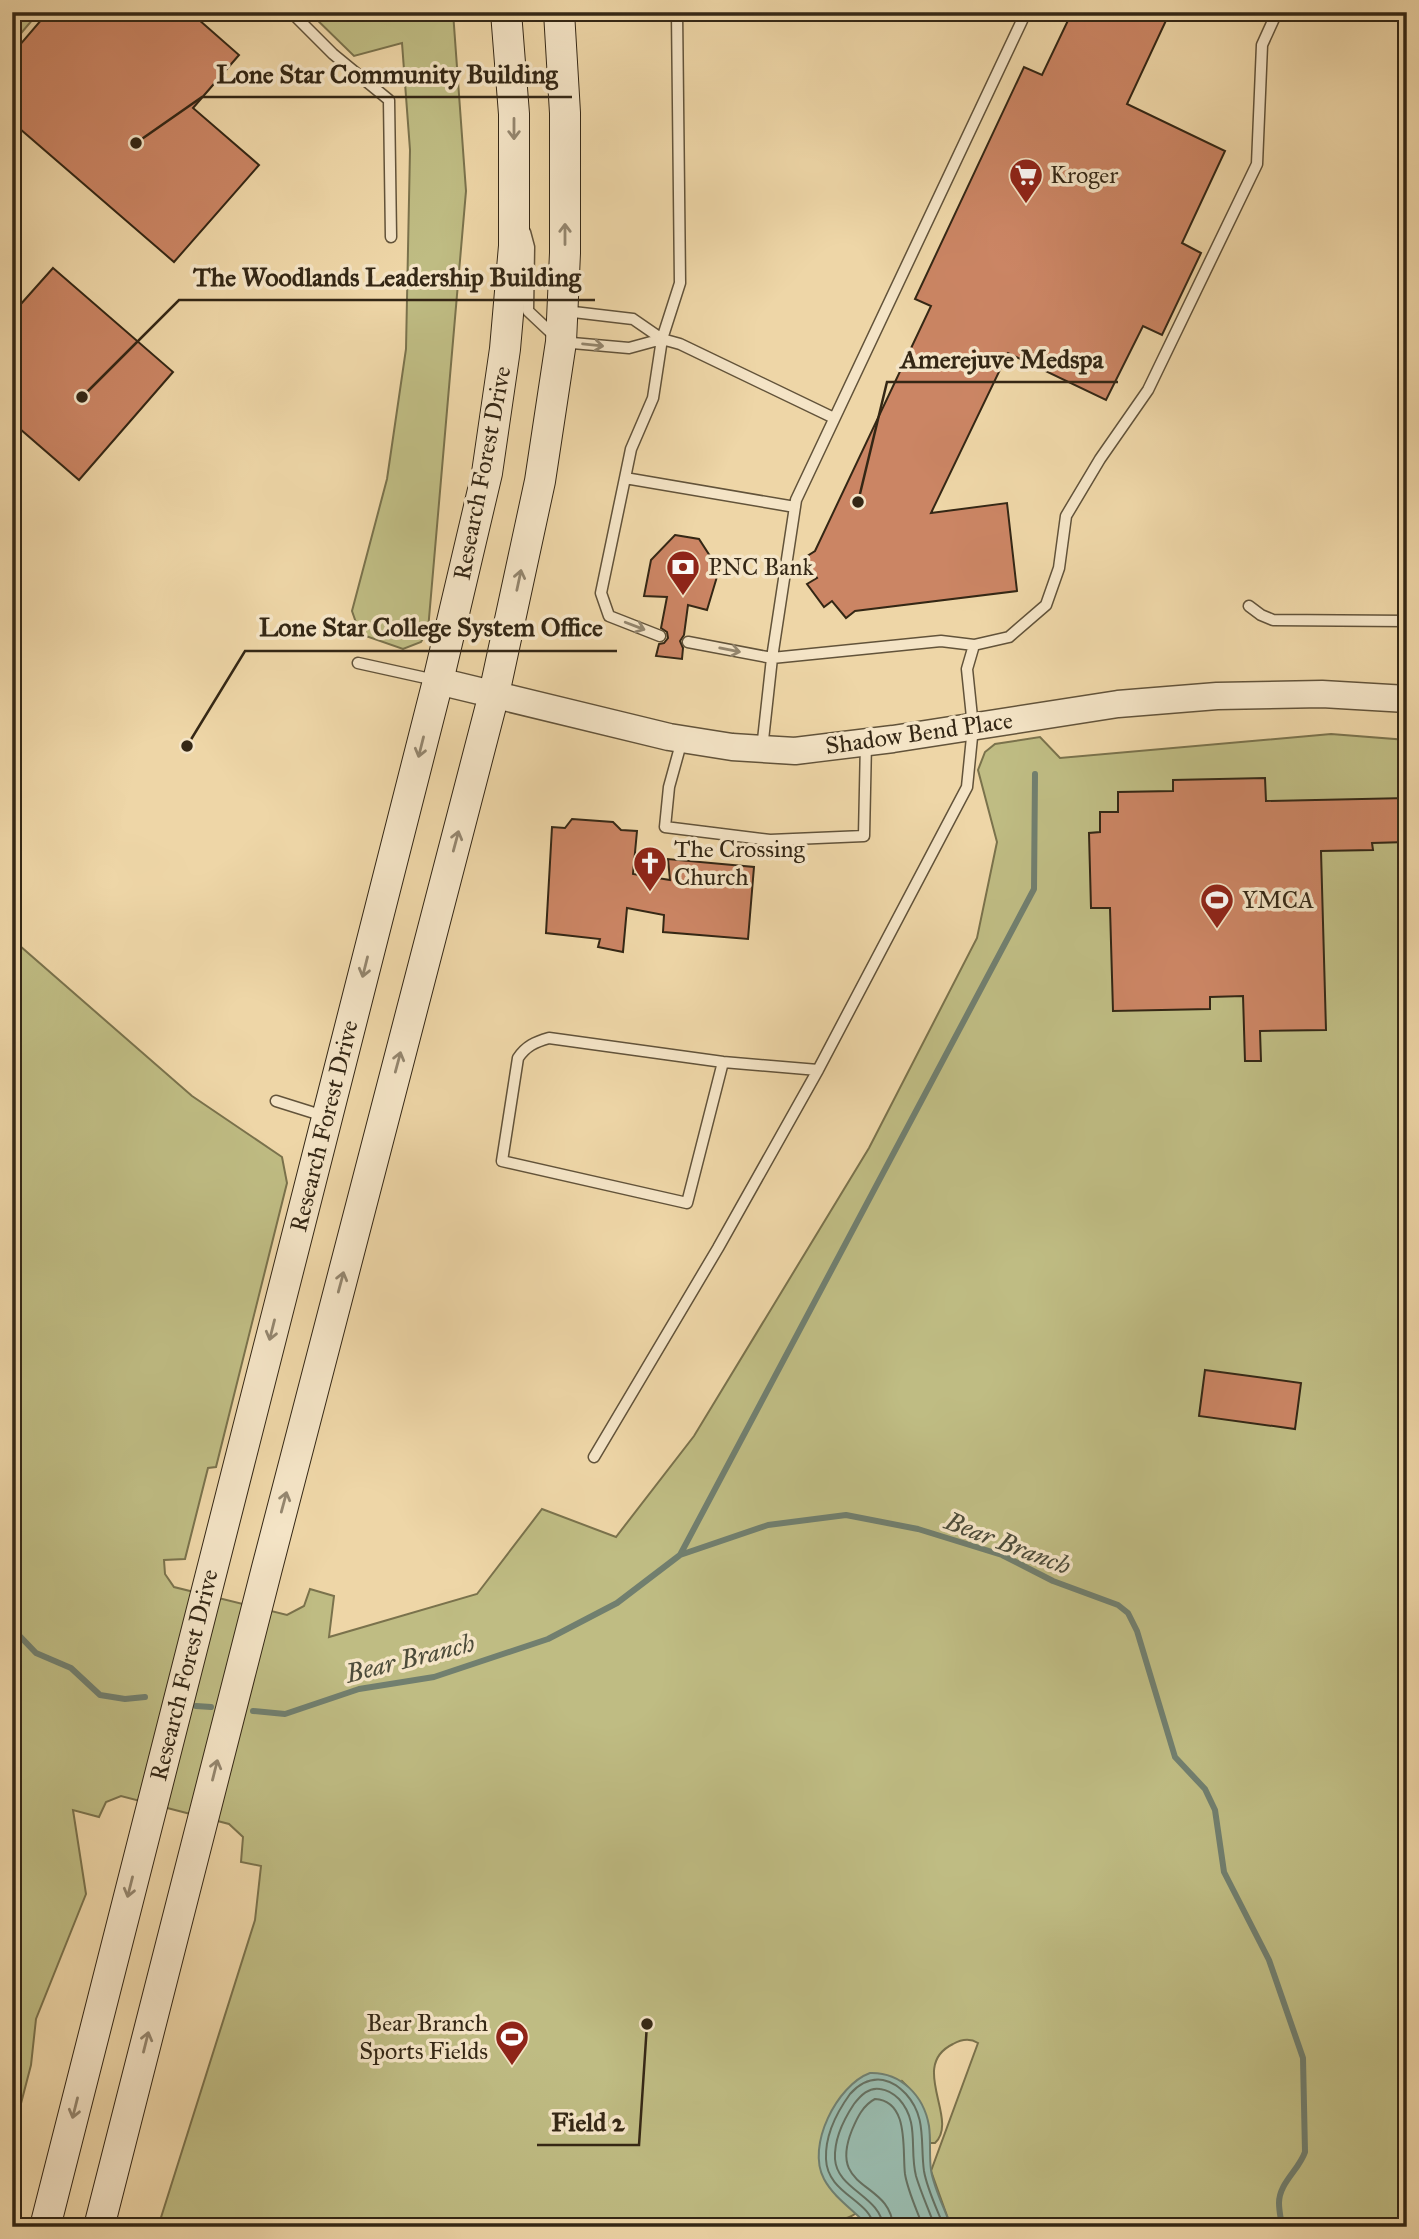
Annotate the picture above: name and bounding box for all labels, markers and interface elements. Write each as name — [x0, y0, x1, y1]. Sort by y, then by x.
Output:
callout: Lone Star Community Building — [202, 50, 572, 97]
text: Lone Star Community Building — [216, 58, 559, 91]
one-way arrow — [507, 117, 521, 140]
supermarket icon: Kroger — [1007, 156, 1045, 205]
place label: Kroger — [1050, 160, 1118, 190]
one-way arrow — [558, 222, 572, 245]
callout: The Woodlands Leadership Building — [179, 253, 595, 300]
text: The Woodlands Leadership Building — [192, 261, 582, 294]
callout: Amerejuve Medspa — [887, 335, 1118, 382]
one-way arrow — [581, 339, 604, 352]
text: Amerejuve Medspa — [898, 343, 1105, 375]
street label: Research Forest Drive — [447, 364, 517, 582]
bank icon: PNC Bank — [664, 548, 702, 597]
place label: PNC Bank — [708, 552, 814, 582]
one-way arrow — [513, 569, 526, 592]
callout: Lone Star College System Office — [245, 604, 617, 651]
text: Lone Star College System Office — [259, 611, 603, 644]
one-way arrow — [624, 621, 646, 634]
one-way arrow — [718, 644, 741, 657]
street label: Shadow Bend Place — [823, 705, 1015, 761]
one-way arrow — [414, 735, 427, 758]
one-way arrow — [450, 830, 463, 853]
place label: The Crossing Church — [674, 834, 805, 892]
church icon: The Crossing Church — [631, 844, 669, 893]
sports icon: YMCA — [1198, 881, 1236, 930]
place label: YMCA — [1242, 885, 1314, 915]
one-way arrow — [358, 955, 371, 978]
street label: Research Forest Drive — [283, 1017, 365, 1235]
one-way arrow — [392, 1051, 405, 1073]
one-way arrow — [335, 1271, 348, 1294]
one-way arrow — [265, 1318, 278, 1341]
one-way arrow — [278, 1491, 291, 1514]
water label: Bear Branch — [940, 1504, 1075, 1582]
street label: Research Forest Drive — [143, 1566, 225, 1784]
water label: Bear Branch — [341, 1626, 478, 1690]
one-way arrow — [209, 1759, 222, 1782]
one-way arrow — [123, 1875, 137, 1898]
place label: Bear Branch Sports Fields — [359, 2008, 488, 2066]
sports icon: Bear Branch Sports Fields — [493, 2018, 531, 2067]
one-way arrow — [140, 2031, 153, 2054]
one-way arrow — [68, 2096, 81, 2119]
callout: Field 2 — [537, 2098, 639, 2145]
text: Field 2 — [551, 2106, 626, 2138]

